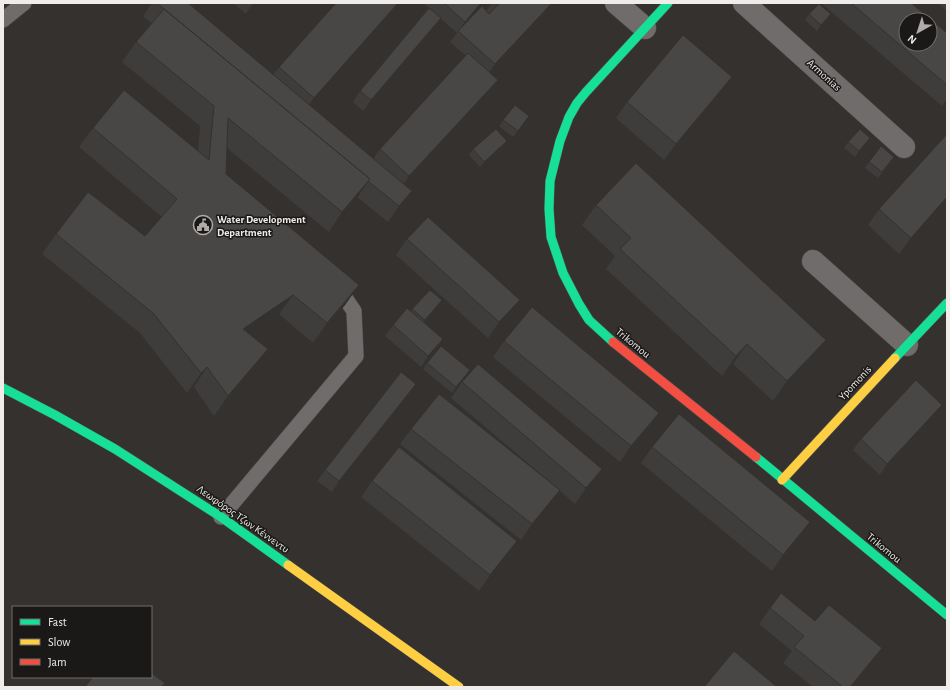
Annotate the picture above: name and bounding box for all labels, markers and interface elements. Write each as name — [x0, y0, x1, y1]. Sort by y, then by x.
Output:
north arrow — [898, 12, 938, 52]
text: N — [906, 33, 918, 46]
street label: Armonias — [805, 57, 843, 93]
public building icon: Water Development Department — [192, 214, 214, 236]
place label: Water Development Department — [217, 214, 306, 238]
street label: Trikomou — [614, 326, 653, 360]
street label: Ypomonis — [836, 364, 874, 402]
street label: Λεωφόρος Τζων Κέννεντυ — [195, 483, 291, 555]
street label: Trikomou — [865, 531, 904, 565]
legend — [12, 606, 152, 678]
text: Fast — [48, 616, 67, 628]
text: Slow — [48, 636, 70, 648]
text: Jam — [48, 656, 67, 668]

